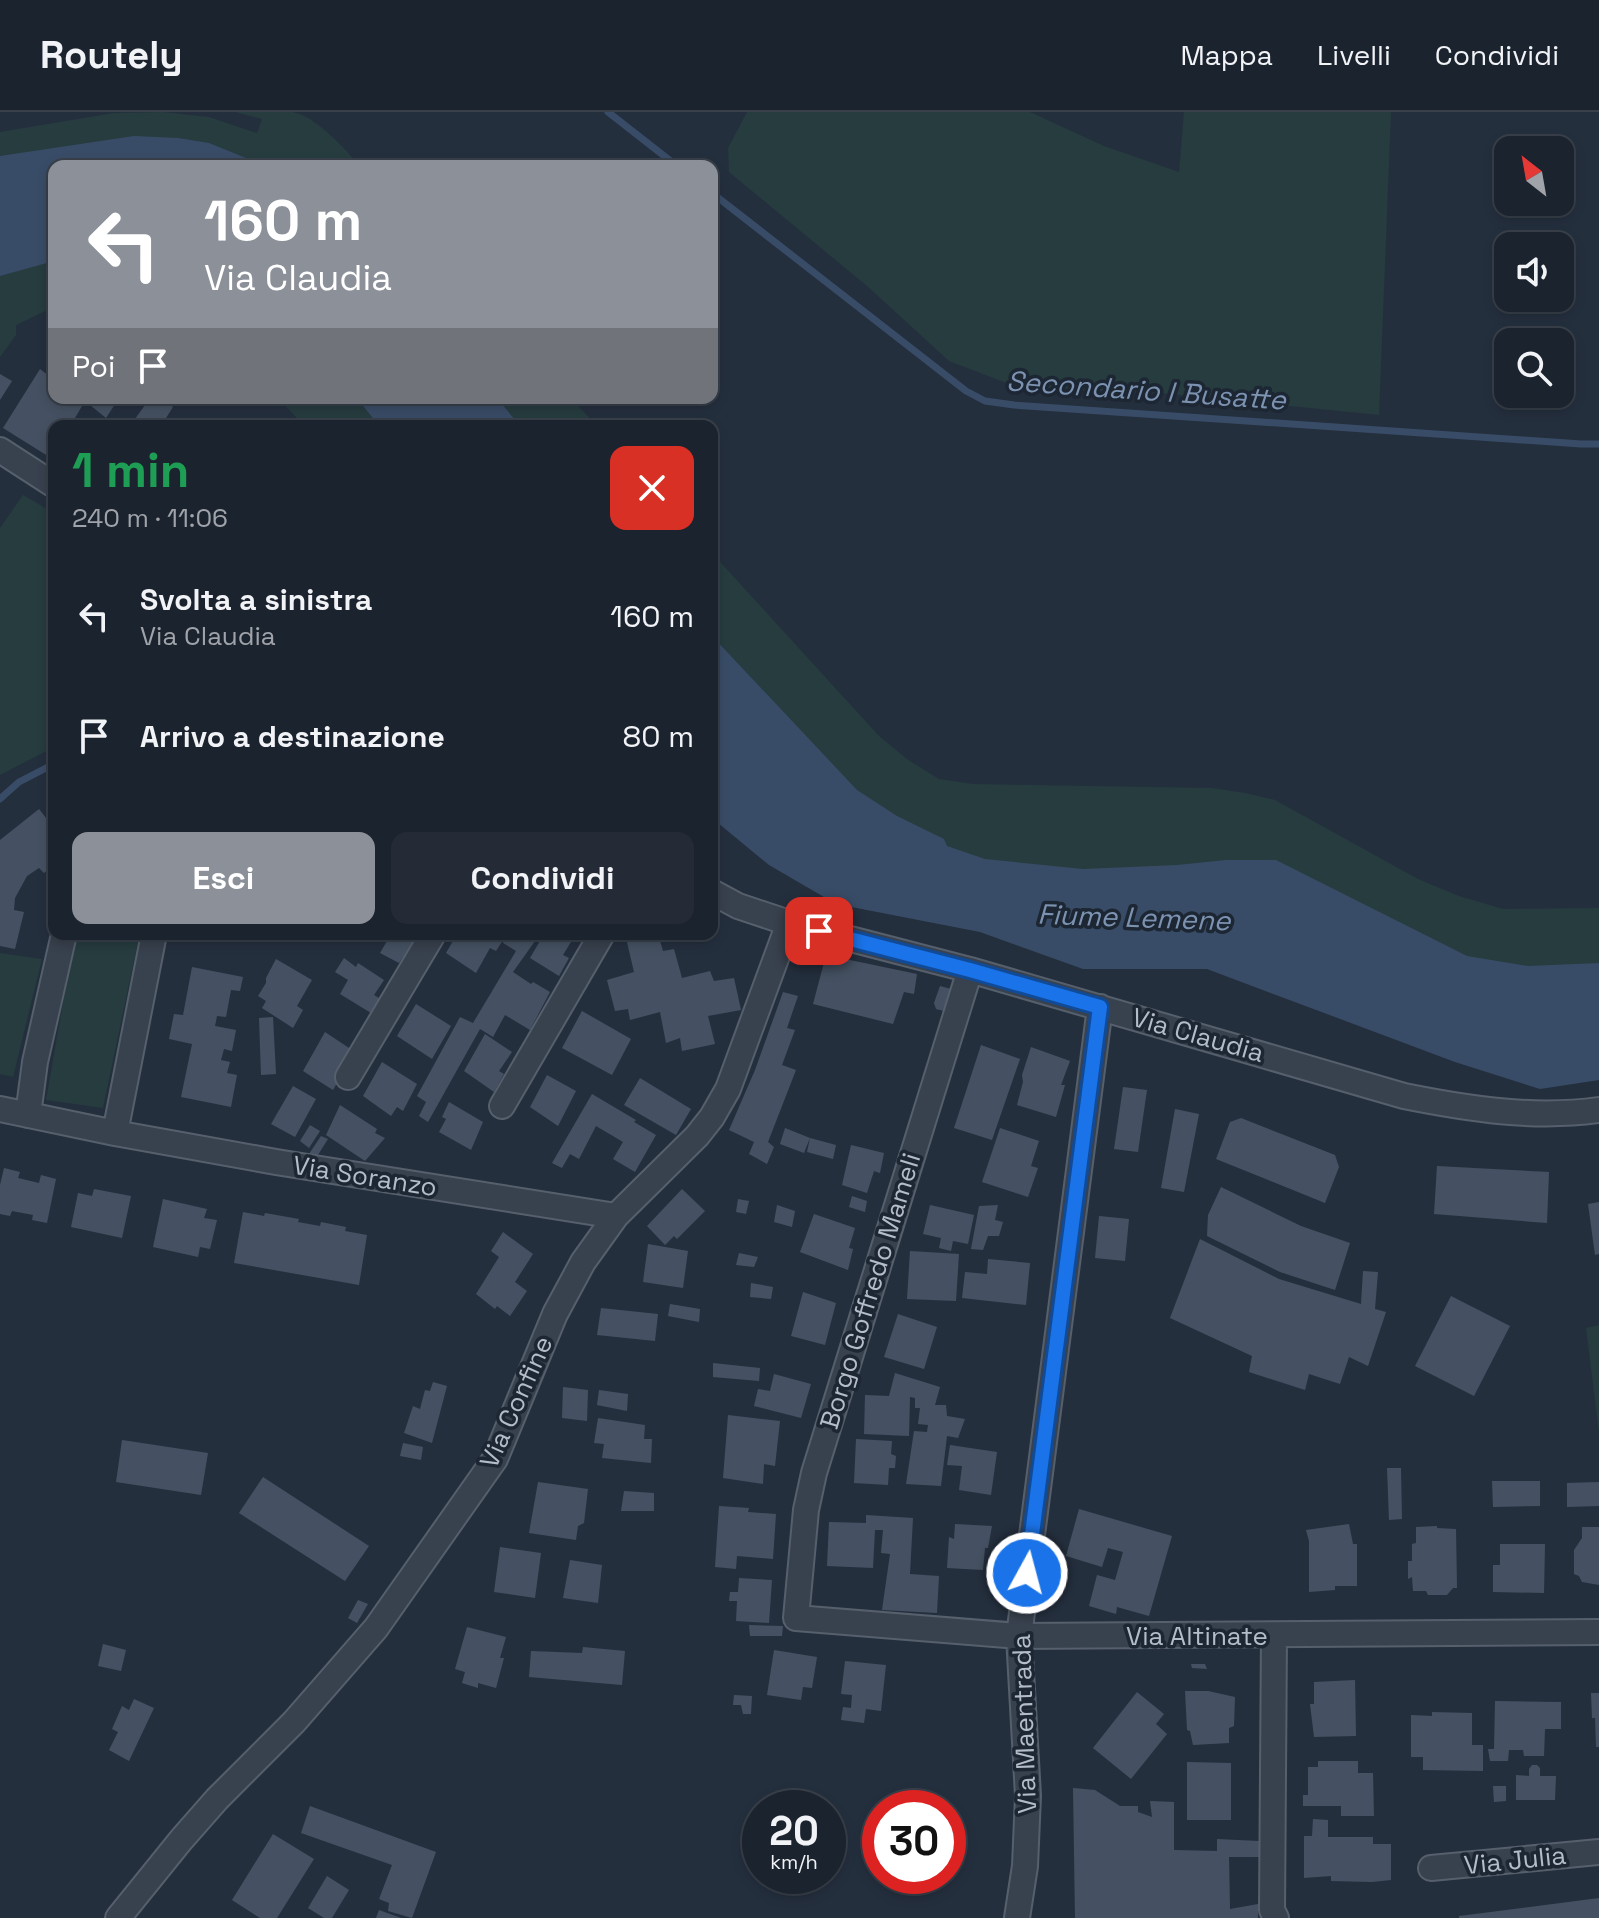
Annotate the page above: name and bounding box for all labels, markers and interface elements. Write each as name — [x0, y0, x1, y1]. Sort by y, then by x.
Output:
text: Routely — [40, 31, 183, 79]
text: Mappa — [1180, 37, 1273, 73]
text: Livelli — [1317, 37, 1391, 73]
text: Condividi — [1435, 37, 1559, 73]
north arrow — [1494, 136, 1574, 216]
map controls — [1494, 136, 1574, 408]
text: 160 m — [204, 185, 362, 256]
icon: left — [72, 192, 176, 296]
button: sound — [1494, 232, 1574, 312]
text: Via Claudia — [204, 255, 392, 301]
button: search — [1494, 328, 1574, 408]
icon: arrive — [131, 344, 175, 388]
text: Poi — [72, 347, 115, 386]
water label: Secondario I Busatte — [1005, 362, 1288, 418]
text: 1 min — [72, 440, 189, 501]
button: close — [610, 446, 694, 530]
text: 240 m · 11:06 — [72, 501, 228, 535]
text: Svolta a sinistra — [140, 580, 372, 619]
icon: left — [72, 594, 116, 638]
text: 160 m — [610, 597, 694, 636]
text: Via Claudia — [140, 619, 276, 653]
icon: arrive — [72, 714, 116, 758]
text: Arrivo a destinazione — [140, 717, 445, 756]
text: 80 m — [623, 717, 694, 756]
button: Esci — [72, 832, 375, 924]
button: Condividi — [391, 832, 694, 924]
water label: Fiume Lemene — [1037, 896, 1233, 938]
pin — [785, 897, 853, 965]
icon: arrive — [797, 909, 841, 953]
street label: Via Claudia — [1128, 1000, 1268, 1070]
street label: Via Soranzo — [291, 1148, 439, 1204]
street label: Borgo Goffredo Mameli — [812, 1149, 928, 1433]
street label: Via Confine — [472, 1331, 560, 1473]
position arrow — [985, 1531, 1069, 1615]
street label: Via Altinate — [1126, 1619, 1268, 1653]
street label: Via Maentrada — [1004, 1634, 1044, 1814]
speed limit sign: 30 — [862, 1790, 966, 1894]
text: 20 — [769, 1806, 819, 1857]
street label: Via Julia — [1462, 1838, 1568, 1882]
text: km/h — [770, 1849, 818, 1875]

